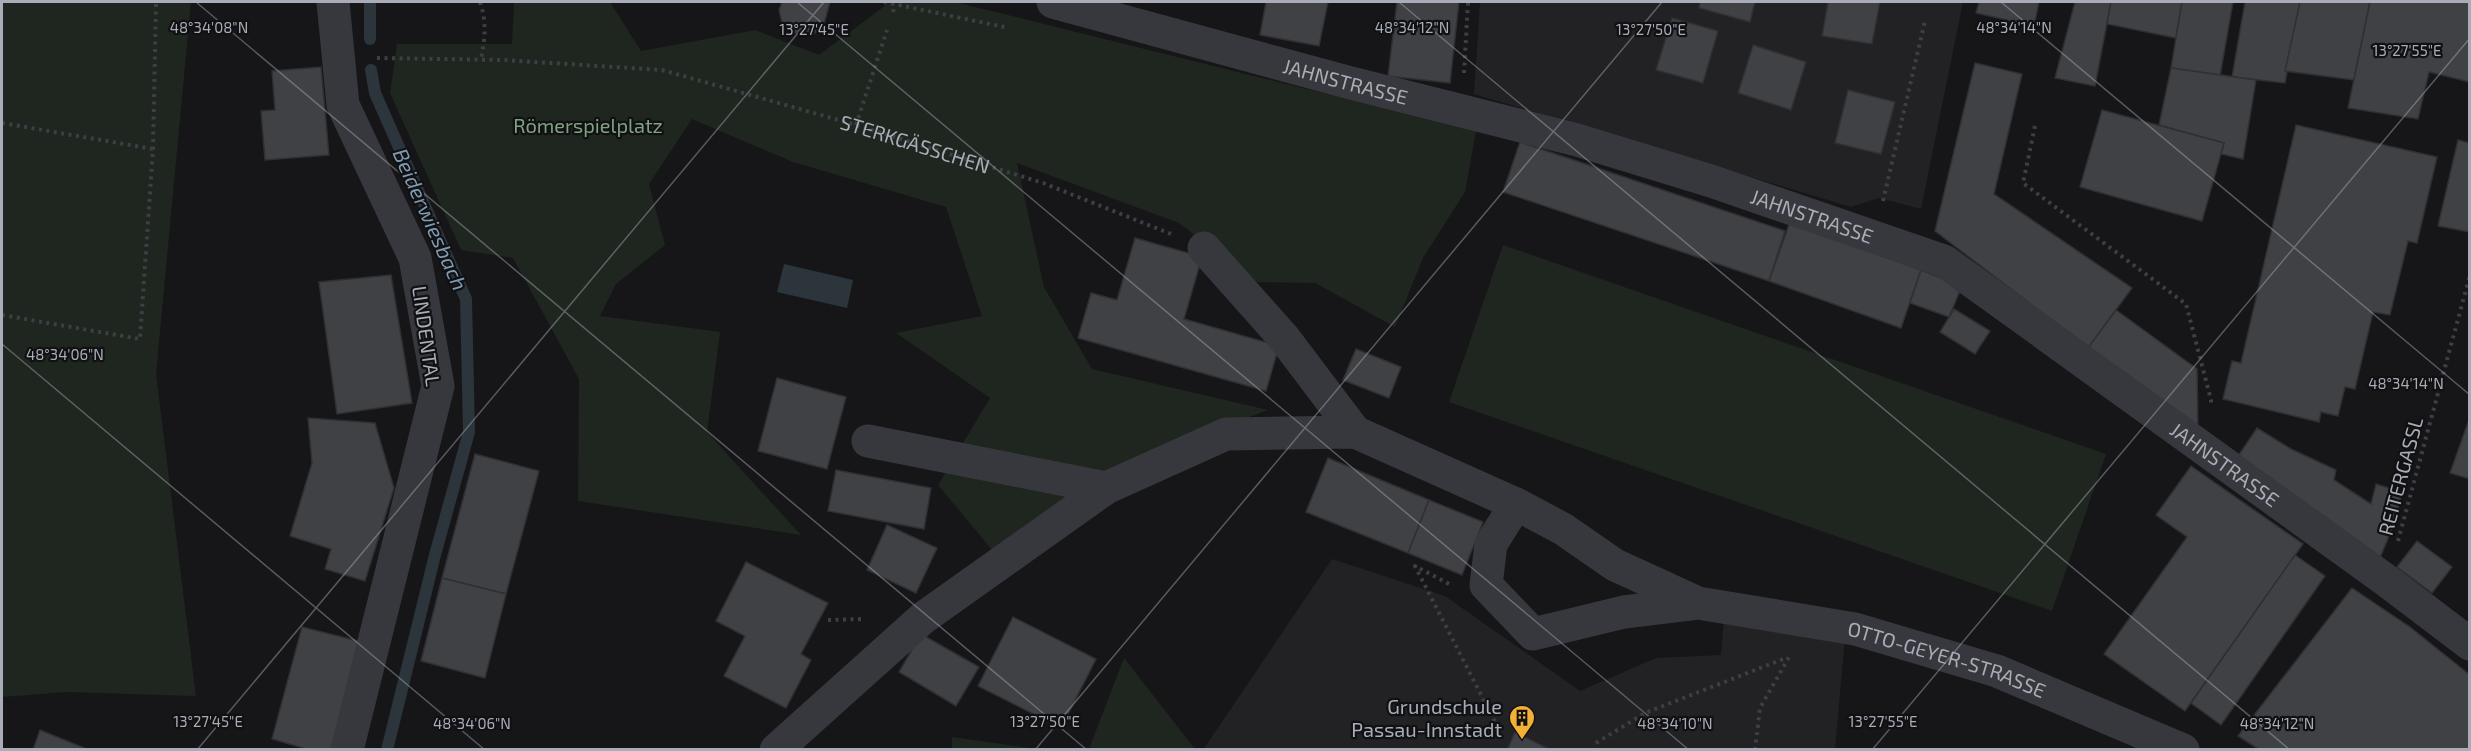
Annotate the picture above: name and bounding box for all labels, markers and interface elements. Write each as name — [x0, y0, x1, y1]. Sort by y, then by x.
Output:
text: 48°34'08"N — [170, 18, 248, 36]
text: 48°34'12"N — [1375, 18, 1449, 36]
text: 48°34'14"N — [1976, 18, 2052, 36]
text: 13°27'45"E — [779, 20, 849, 38]
text: 13°27'50"E — [1616, 20, 1686, 38]
text: 13°27'55"E — [2373, 41, 2441, 59]
street label: JAHNSTRASSE — [1280, 53, 1410, 109]
street label: STERKGÄSSCHEN — [838, 109, 993, 178]
park label: Römerspielplatz — [513, 113, 663, 137]
water label: Beiderwiesbach — [389, 144, 473, 294]
street label: JAHNSTRASSE — [1748, 184, 1877, 248]
street label: LINDENTAL — [408, 284, 446, 388]
text: 48°34'06"N — [26, 345, 104, 363]
text: 48°34'14"N — [2368, 374, 2444, 392]
street label: REITERGASSL — [2373, 414, 2427, 538]
street label: JAHNSTRASSE — [2166, 417, 2284, 511]
street label: OTTO-GEYER-STRASSE — [1846, 616, 2050, 702]
place label: Grundschule Passau-Innstadt — [1351, 694, 1502, 741]
building icon: Grundschule Passau-Innstadt — [1507, 703, 1537, 741]
text: 13°27'45"E — [173, 712, 243, 730]
text: 13°27'50"E — [1010, 712, 1080, 730]
text: 13°27'55"E — [1849, 712, 1917, 730]
text: 48°34'06"N — [433, 714, 511, 732]
text: 48°34'10"N — [1637, 714, 1713, 732]
text: 48°34'12"N — [2240, 714, 2314, 732]

